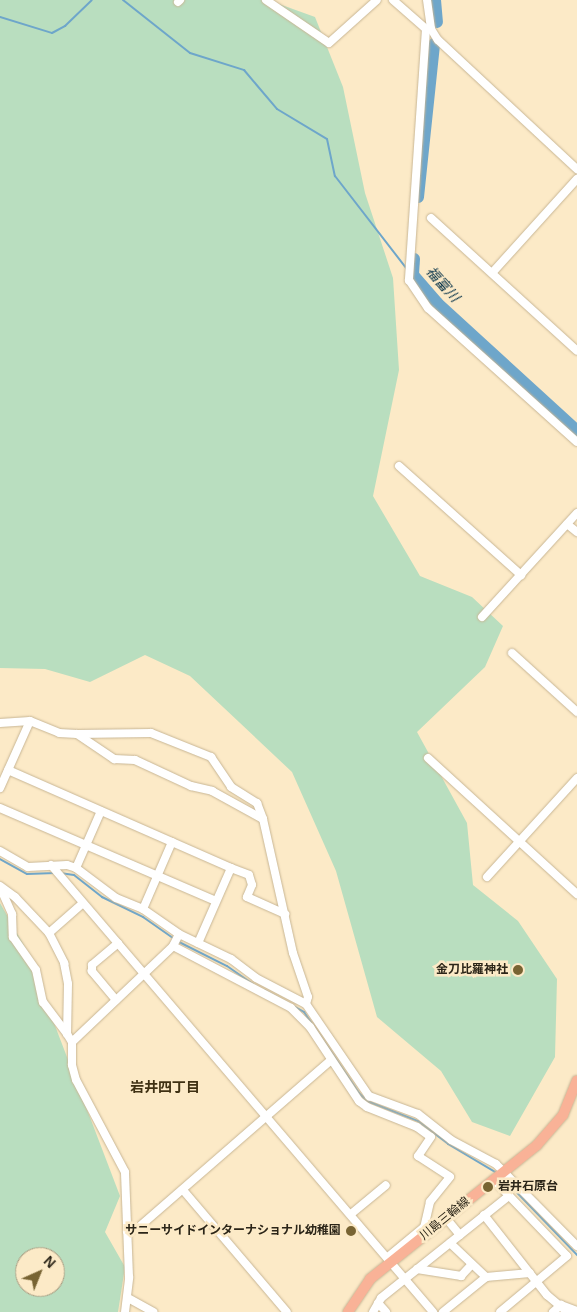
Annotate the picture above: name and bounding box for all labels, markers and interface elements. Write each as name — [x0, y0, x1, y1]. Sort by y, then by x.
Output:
water label: 福富川 — [423, 263, 463, 305]
place label: 金刀比羅神社 — [436, 963, 508, 977]
marker: 金刀比羅神社 — [512, 964, 524, 976]
district label: 岩井四丁目 — [130, 1079, 200, 1095]
place label: 岩井石原台 — [498, 1180, 558, 1194]
marker: 岩井石原台 — [482, 1181, 494, 1193]
street label: 川島三輪線 — [417, 1195, 473, 1243]
place label: サニーサイドインターナショナル幼稚園 — [125, 1224, 341, 1238]
marker: サニーサイドインターナショナル幼稚園 — [345, 1225, 357, 1237]
north arrow — [15, 1247, 65, 1297]
text: N — [41, 1253, 59, 1271]

